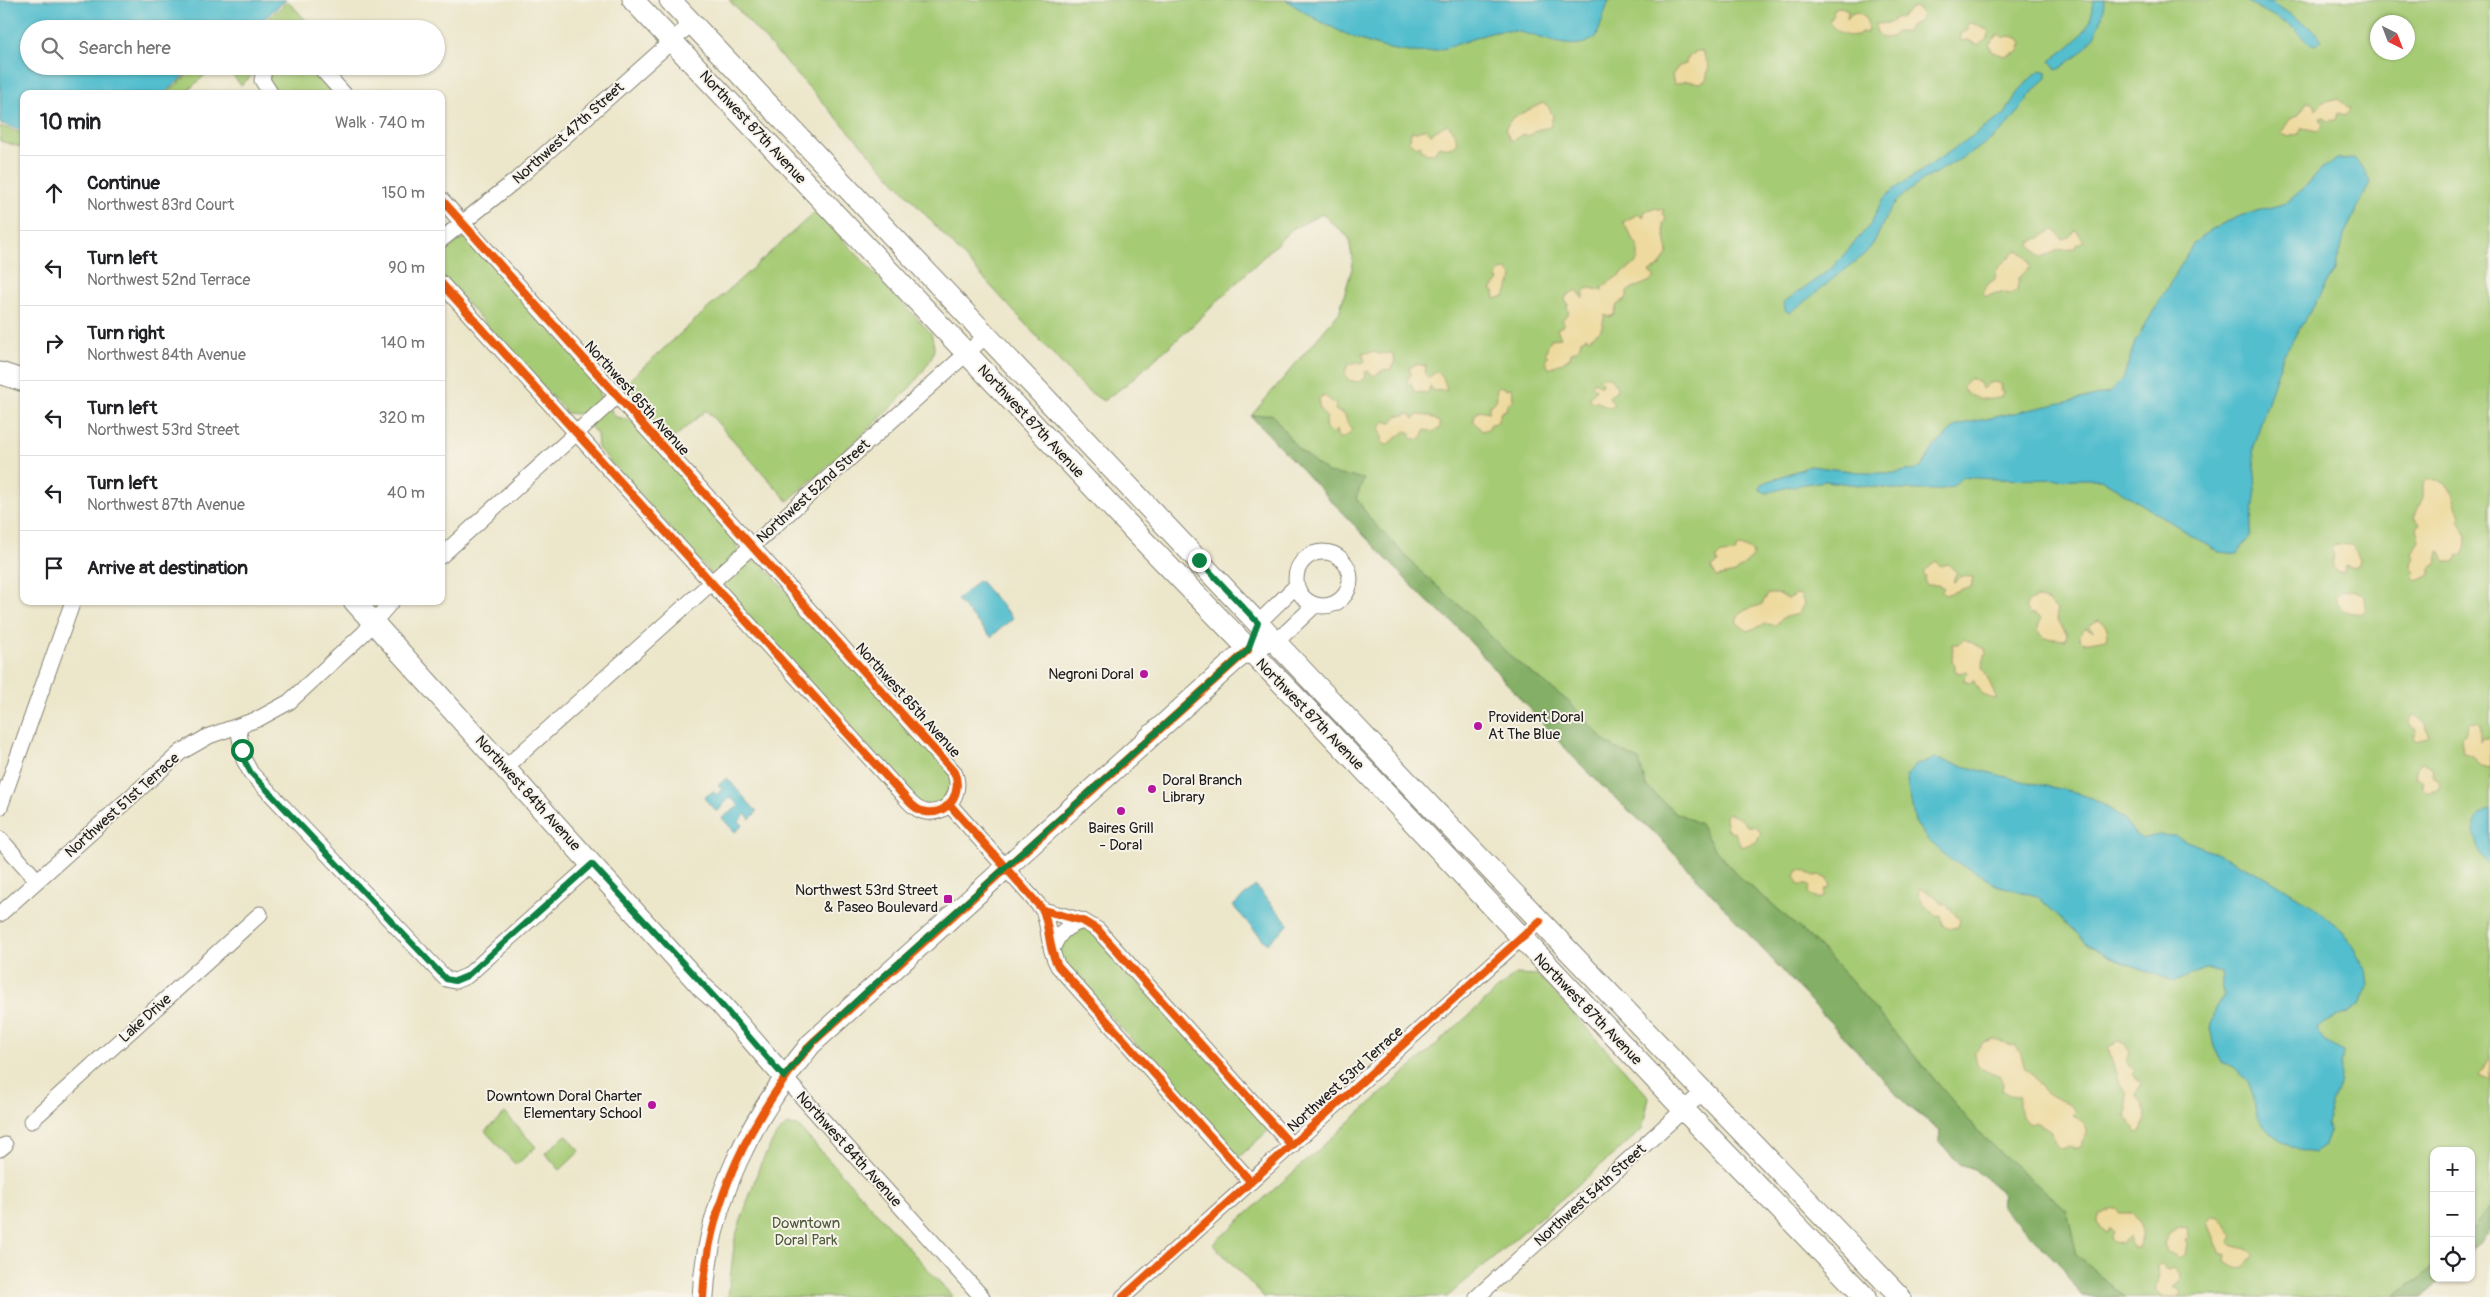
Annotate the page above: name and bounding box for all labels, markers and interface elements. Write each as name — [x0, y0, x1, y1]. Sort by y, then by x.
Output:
north arrow — [2370, 15, 2415, 60]
search box — [20, 20, 445, 75]
icon: search — [38, 34, 66, 62]
text: Search here — [78, 36, 171, 60]
street label: Northwest 87th Avenue — [695, 67, 810, 188]
street label: Northwest 47th Street — [509, 78, 629, 189]
text: 10 min — [40, 109, 101, 136]
text: Walk · 740 m — [335, 113, 425, 133]
text: Continue — [87, 171, 160, 195]
icon: ahead — [40, 179, 68, 207]
text: 150 m — [381, 183, 425, 203]
text: Northwest 83rd Court — [87, 195, 234, 215]
text: Turn left — [87, 246, 157, 270]
icon: left — [40, 254, 68, 282]
text: 90 m — [388, 258, 425, 278]
text: Northwest 52nd Terrace — [87, 270, 251, 290]
text: Turn right — [87, 321, 165, 345]
icon: right — [40, 329, 68, 357]
text: 140 m — [381, 333, 425, 353]
street label: Northwest 85th Avenue — [580, 337, 694, 460]
text: Northwest 84th Avenue — [87, 345, 246, 365]
street label: Northwest 87th Avenue — [973, 361, 1088, 482]
text: Turn left — [87, 396, 157, 420]
icon: left — [40, 404, 68, 432]
text: 320 m — [379, 408, 425, 428]
text: Northwest 53rd Street — [87, 420, 240, 440]
street label: Northwest 52nd Street — [753, 435, 875, 547]
text: Turn left — [87, 471, 157, 495]
icon: left — [40, 479, 68, 507]
text: 40 m — [387, 483, 425, 503]
text: Northwest 87th Avenue — [87, 495, 245, 515]
route end — [1188, 549, 1211, 572]
icon: arrive — [40, 554, 68, 582]
text: Arrive at destination — [87, 556, 248, 580]
street label: Northwest 85th Avenue — [851, 639, 965, 762]
street label: Northwest 87th Avenue — [1251, 654, 1368, 775]
place label: Negroni Doral — [1048, 665, 1134, 684]
marker: Negroni Doral — [1138, 668, 1150, 680]
place label: Provident Doral At The Blue — [1488, 708, 1584, 744]
marker: Provident Doral At The Blue — [1472, 720, 1484, 732]
street label: Northwest 84th Avenue — [471, 732, 585, 855]
route start — [231, 739, 254, 762]
street label: Northwest 51st Terrace — [61, 749, 184, 862]
place label: Doral Branch Library — [1162, 771, 1242, 807]
marker: Doral Branch Library — [1146, 783, 1158, 795]
marker: Baires Grill - Doral — [1115, 805, 1127, 817]
place label: Baires Grill - Doral — [1088, 819, 1154, 855]
place label: Northwest 53rd Street & Paseo Boulevard — [795, 881, 939, 917]
marker: Northwest 53rd Street & Paseo Boulevard — [942, 893, 954, 905]
street label: Northwest 87th Avenue — [1529, 949, 1646, 1070]
street label: Lake Drive — [115, 989, 176, 1047]
street label: Northwest 53rd Terrace — [1283, 1022, 1408, 1137]
place label: Downtown Doral Charter Elementary School — [486, 1087, 643, 1123]
street label: Northwest 84th Avenue — [792, 1088, 906, 1211]
marker: Downtown Doral Charter Elementary School — [646, 1099, 658, 1111]
street label: Northwest 54th Street — [1530, 1139, 1651, 1251]
map controls — [2430, 1147, 2475, 1282]
button: + — [2430, 1147, 2475, 1192]
button: − — [2430, 1192, 2475, 1237]
park label: Downtown Doral Park — [772, 1214, 840, 1250]
button: locate — [2430, 1237, 2475, 1282]

